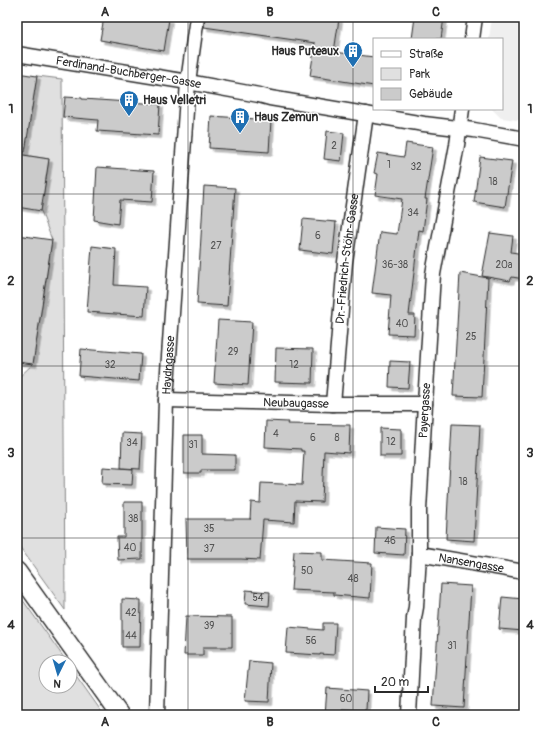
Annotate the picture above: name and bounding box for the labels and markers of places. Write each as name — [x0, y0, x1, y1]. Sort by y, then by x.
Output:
building icon: Haus Puteaux — [342, 40, 364, 68]
place label: Haus Puteaux — [271, 44, 339, 59]
building icon: Haus Velletri — [118, 89, 140, 117]
place label: Haus Velletri — [143, 93, 206, 108]
building icon: Haus Zemun — [229, 106, 251, 134]
place label: Haus Zemun — [254, 110, 319, 125]

